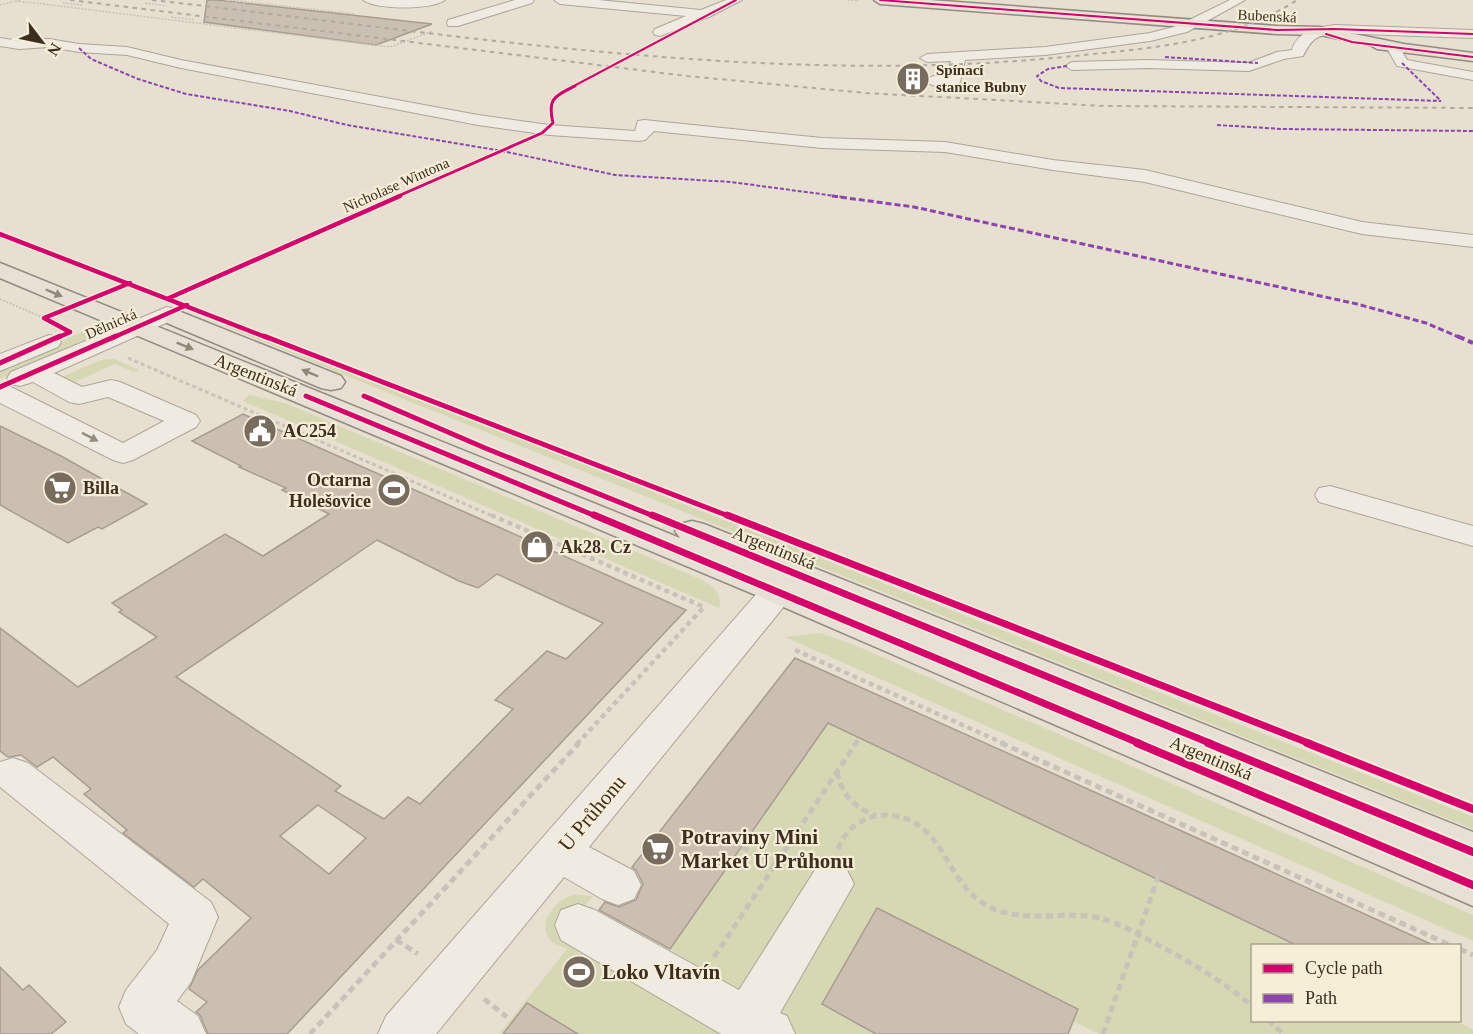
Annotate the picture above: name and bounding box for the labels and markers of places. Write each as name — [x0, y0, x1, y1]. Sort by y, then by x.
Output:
building icon: Spínací stanice Bubny — [895, 61, 931, 97]
place label: Spínací stanice Bubny — [936, 62, 1027, 95]
public building icon: AC254 — [242, 413, 278, 449]
place label: AC254 — [283, 421, 336, 441]
supermarket icon: Billa — [42, 470, 78, 506]
place label: Octarna Holešovice — [289, 470, 371, 511]
sports icon: Octarna Holešovice — [376, 472, 412, 508]
place label: Billa — [83, 478, 119, 498]
shop icon: Ak28. Cz — [519, 529, 555, 565]
place label: Ak28. Cz — [560, 537, 631, 557]
place label: Potraviny Mini Market U Průhonu — [681, 825, 854, 873]
supermarket icon: Potraviny Mini Market U Průhonu — [640, 831, 676, 867]
sports icon: Loko Vltavín — [561, 954, 597, 990]
place label: Loko Vltavín — [602, 960, 720, 984]

